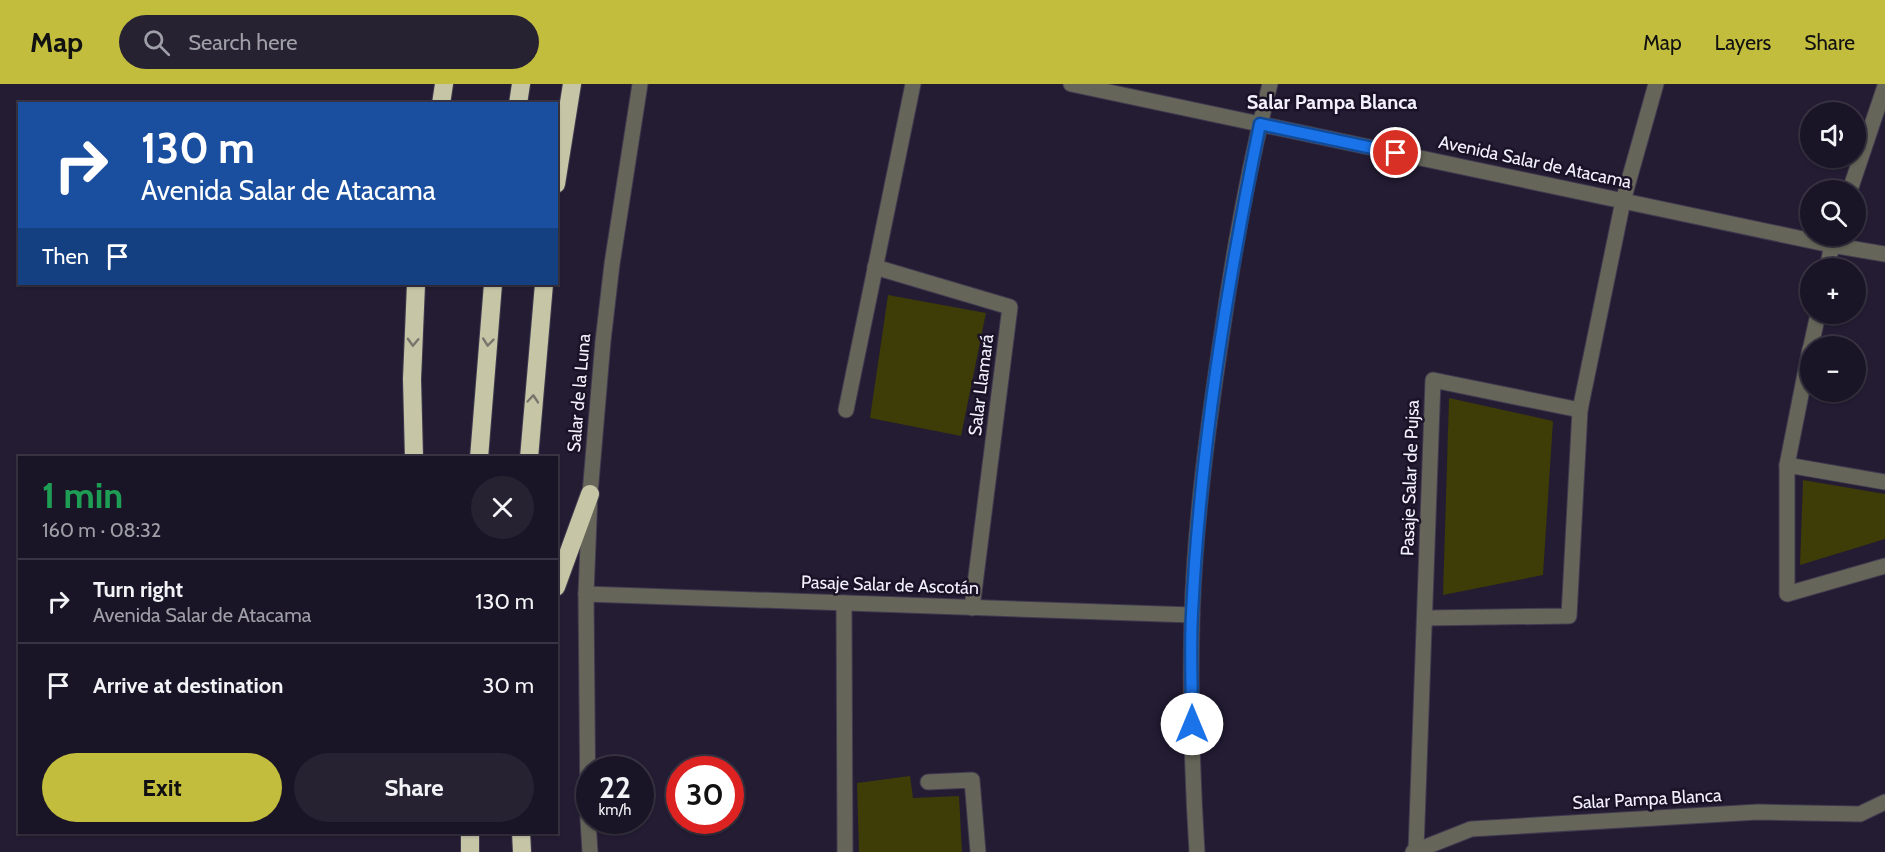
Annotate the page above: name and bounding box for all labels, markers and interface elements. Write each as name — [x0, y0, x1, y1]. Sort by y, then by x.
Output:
search box — [119, 15, 539, 69]
text: Map — [30, 25, 83, 59]
icon: search — [140, 26, 173, 59]
text: Search here — [188, 29, 297, 56]
text: Map — [1643, 30, 1682, 55]
text: Layers — [1715, 30, 1771, 55]
text: Share — [1804, 30, 1855, 55]
district label: Salar Pampa Blanca — [1247, 90, 1417, 114]
map controls — [1800, 102, 1866, 402]
button: sound — [1800, 102, 1866, 168]
text: 130 m — [141, 122, 255, 174]
icon: right — [42, 126, 120, 204]
pin — [1370, 127, 1421, 178]
street label: Avenida Salar de Atacama — [1437, 131, 1634, 193]
icon: arrive — [1379, 136, 1412, 169]
text: Avenida Salar de Atacama — [141, 174, 436, 207]
button: search — [1800, 180, 1866, 246]
icon: arrive — [101, 240, 134, 273]
text: Then — [42, 243, 89, 270]
button: + — [1800, 258, 1866, 324]
street label: Salar de la Luna — [563, 332, 595, 453]
street label: Salar Llamará — [964, 333, 998, 437]
button: − — [1800, 336, 1866, 402]
one-way arrow — [406, 337, 419, 346]
one-way arrow — [482, 337, 494, 346]
one-way arrow — [526, 395, 539, 404]
street label: Pasaje Salar de Pujsa — [1396, 399, 1424, 557]
text: 1 min — [42, 473, 123, 517]
button: close — [471, 476, 534, 539]
text: 160 m · 08:32 — [42, 518, 161, 542]
street label: Pasaje Salar de Ascotán — [801, 571, 979, 599]
text: Turn right — [93, 576, 183, 603]
icon: right — [42, 585, 75, 618]
text: 130 m — [475, 588, 534, 615]
text: Avenida Salar de Atacama — [93, 603, 311, 627]
icon: arrive — [42, 669, 75, 702]
text: Arrive at destination — [93, 672, 283, 699]
text: 30 m — [482, 672, 534, 699]
position arrow — [1160, 692, 1224, 756]
button: Exit — [42, 753, 282, 822]
button: Share — [294, 753, 534, 822]
speed limit sign: 30 — [666, 756, 744, 834]
text: 22 — [599, 769, 631, 806]
street label: Salar Pampa Blanca — [1572, 784, 1723, 814]
text: km/h — [599, 801, 631, 819]

